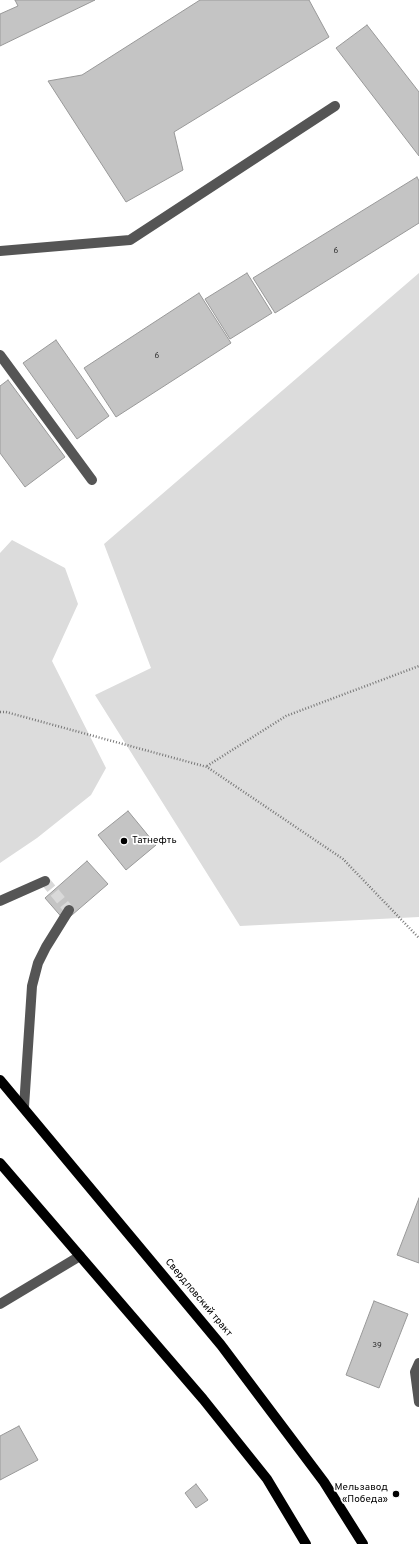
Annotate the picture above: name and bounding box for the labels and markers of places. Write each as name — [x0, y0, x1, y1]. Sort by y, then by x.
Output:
place label: Татнефть — [132, 835, 177, 847]
marker: Татнефть — [119, 836, 129, 846]
place label: Мельзавод «Победа» — [334, 1482, 388, 1506]
marker: Мельзавод «Победа» — [391, 1489, 401, 1499]

